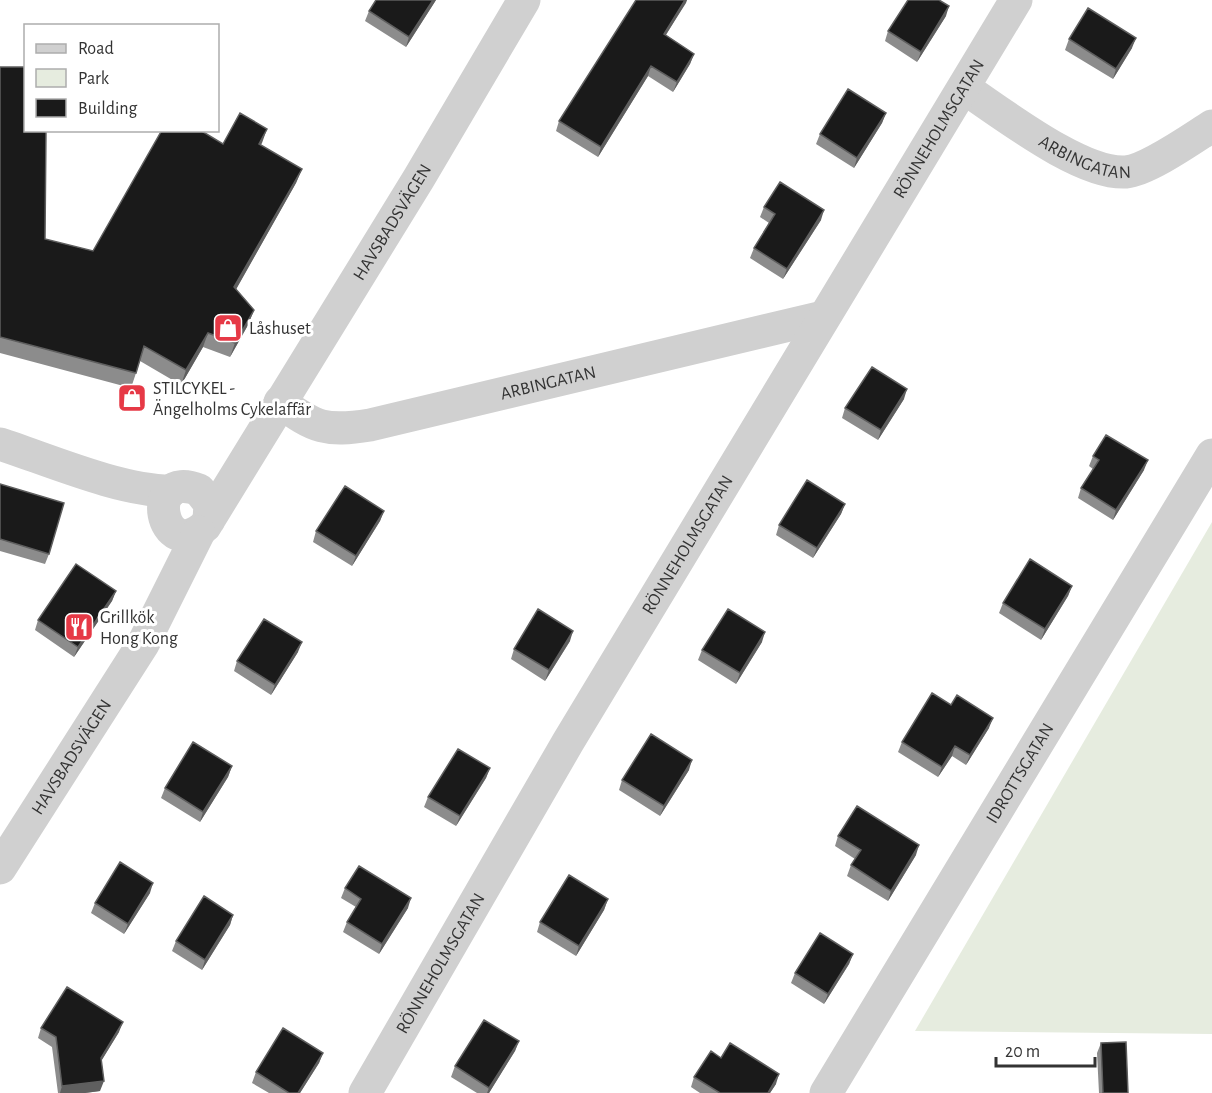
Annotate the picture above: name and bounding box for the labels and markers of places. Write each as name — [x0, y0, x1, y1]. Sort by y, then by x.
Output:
shop icon: Låshuset — [212, 312, 244, 344]
place label: Låshuset — [249, 320, 311, 338]
place label: STILCYKEL - Ängelholms Cykelaffär — [153, 380, 311, 419]
shop icon: STILCYKEL - Ängelholms Cykelaffär — [116, 382, 148, 414]
place label: Grillkök Hong Kong — [100, 609, 178, 648]
restaurant icon: Grillkök Hong Kong — [63, 611, 95, 643]

